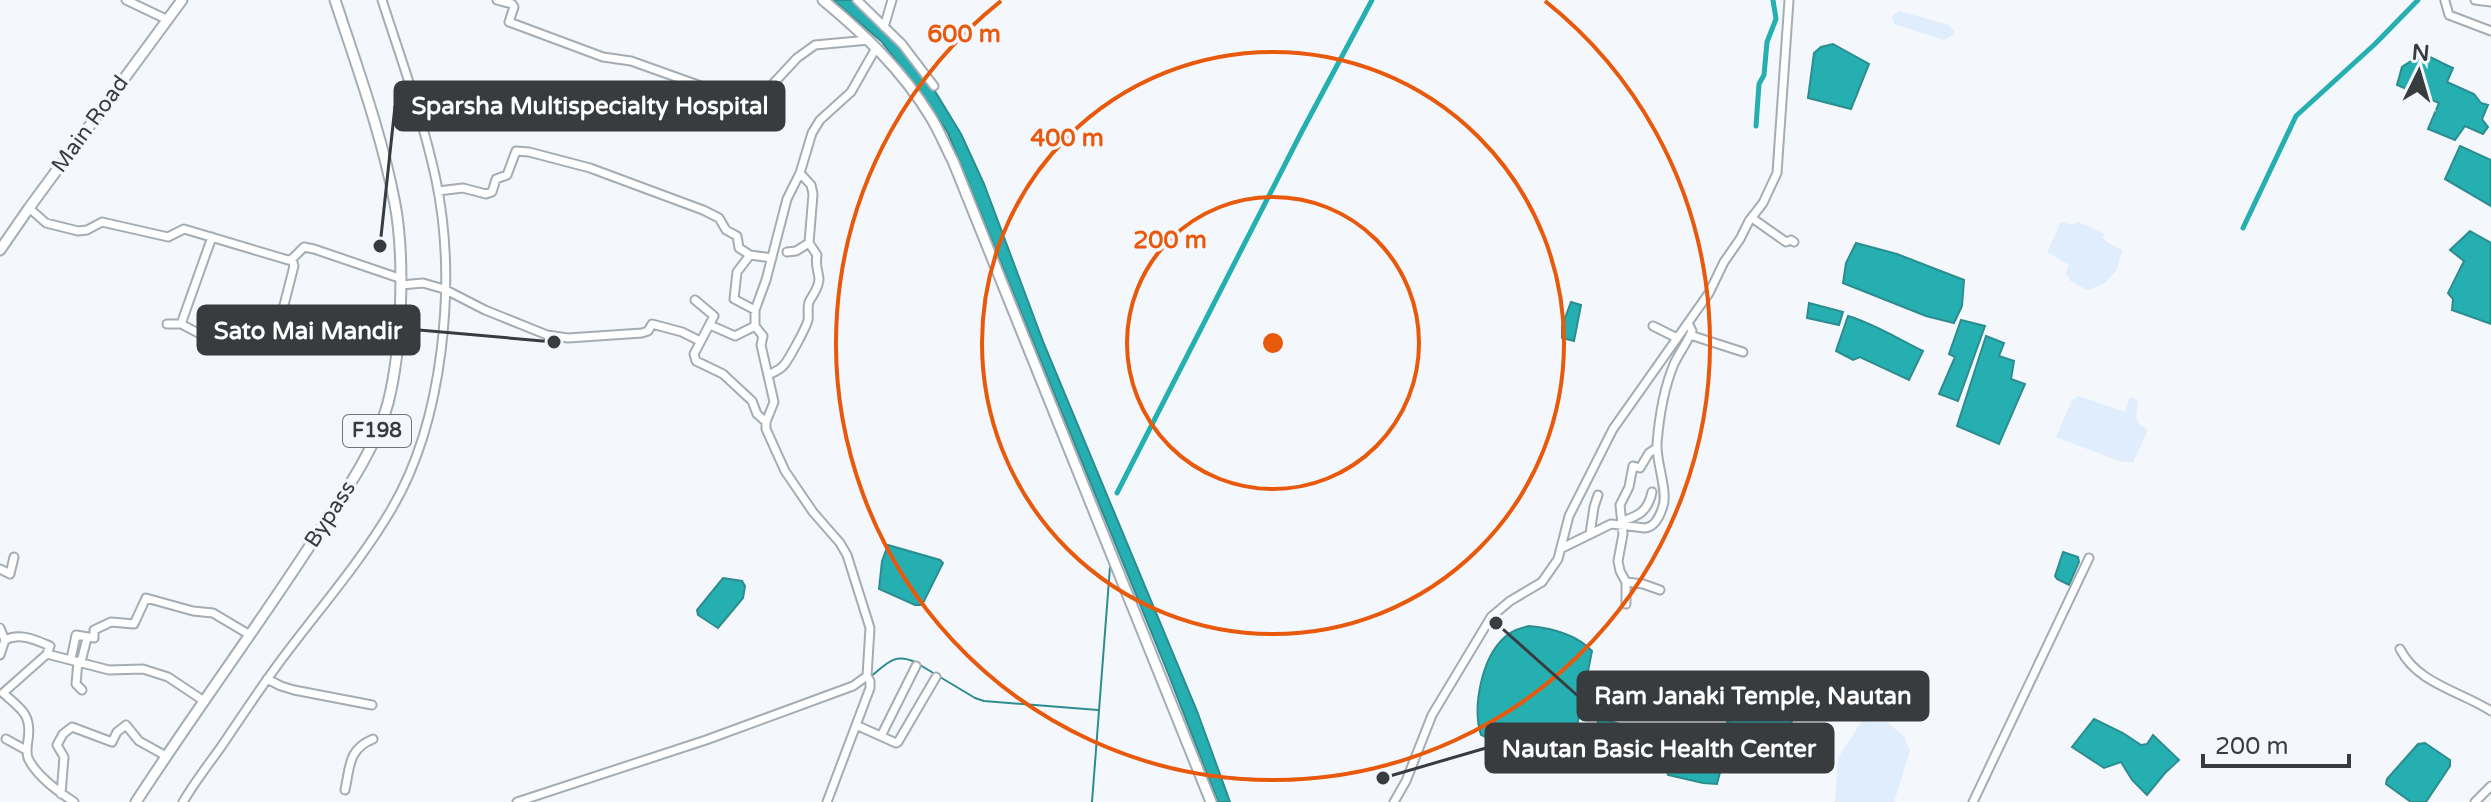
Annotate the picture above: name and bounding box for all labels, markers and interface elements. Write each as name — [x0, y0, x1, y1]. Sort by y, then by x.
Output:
text: 600 m — [927, 20, 1001, 49]
north arrow — [2379, 32, 2459, 112]
text: N — [2411, 39, 2431, 67]
street label: Main Road — [46, 70, 134, 178]
callout: Sparsha Multispecialty Hospital — [395, 82, 784, 130]
text: Sparsha Multispecialty Hospital — [411, 92, 769, 121]
text: 400 m — [1030, 124, 1104, 153]
text: 200 m — [1133, 226, 1207, 255]
callout: Sato Mai Mandir — [198, 306, 419, 354]
text: Sato Mai Mandir — [214, 317, 403, 346]
centre of rings — [1259, 329, 1287, 357]
road number: F198 — [343, 415, 411, 447]
street label: Bypass — [299, 476, 361, 552]
callout: Ram Janaki Temple, Nautan — [1578, 672, 1928, 720]
text: Ram Janaki Temple, Nautan — [1594, 682, 1912, 711]
scale bar — [2203, 718, 2349, 768]
callout: Nautan Basic Health Center — [1486, 724, 1833, 772]
text: 200 m — [2215, 732, 2289, 761]
text: Nautan Basic Health Center — [1502, 735, 1817, 764]

